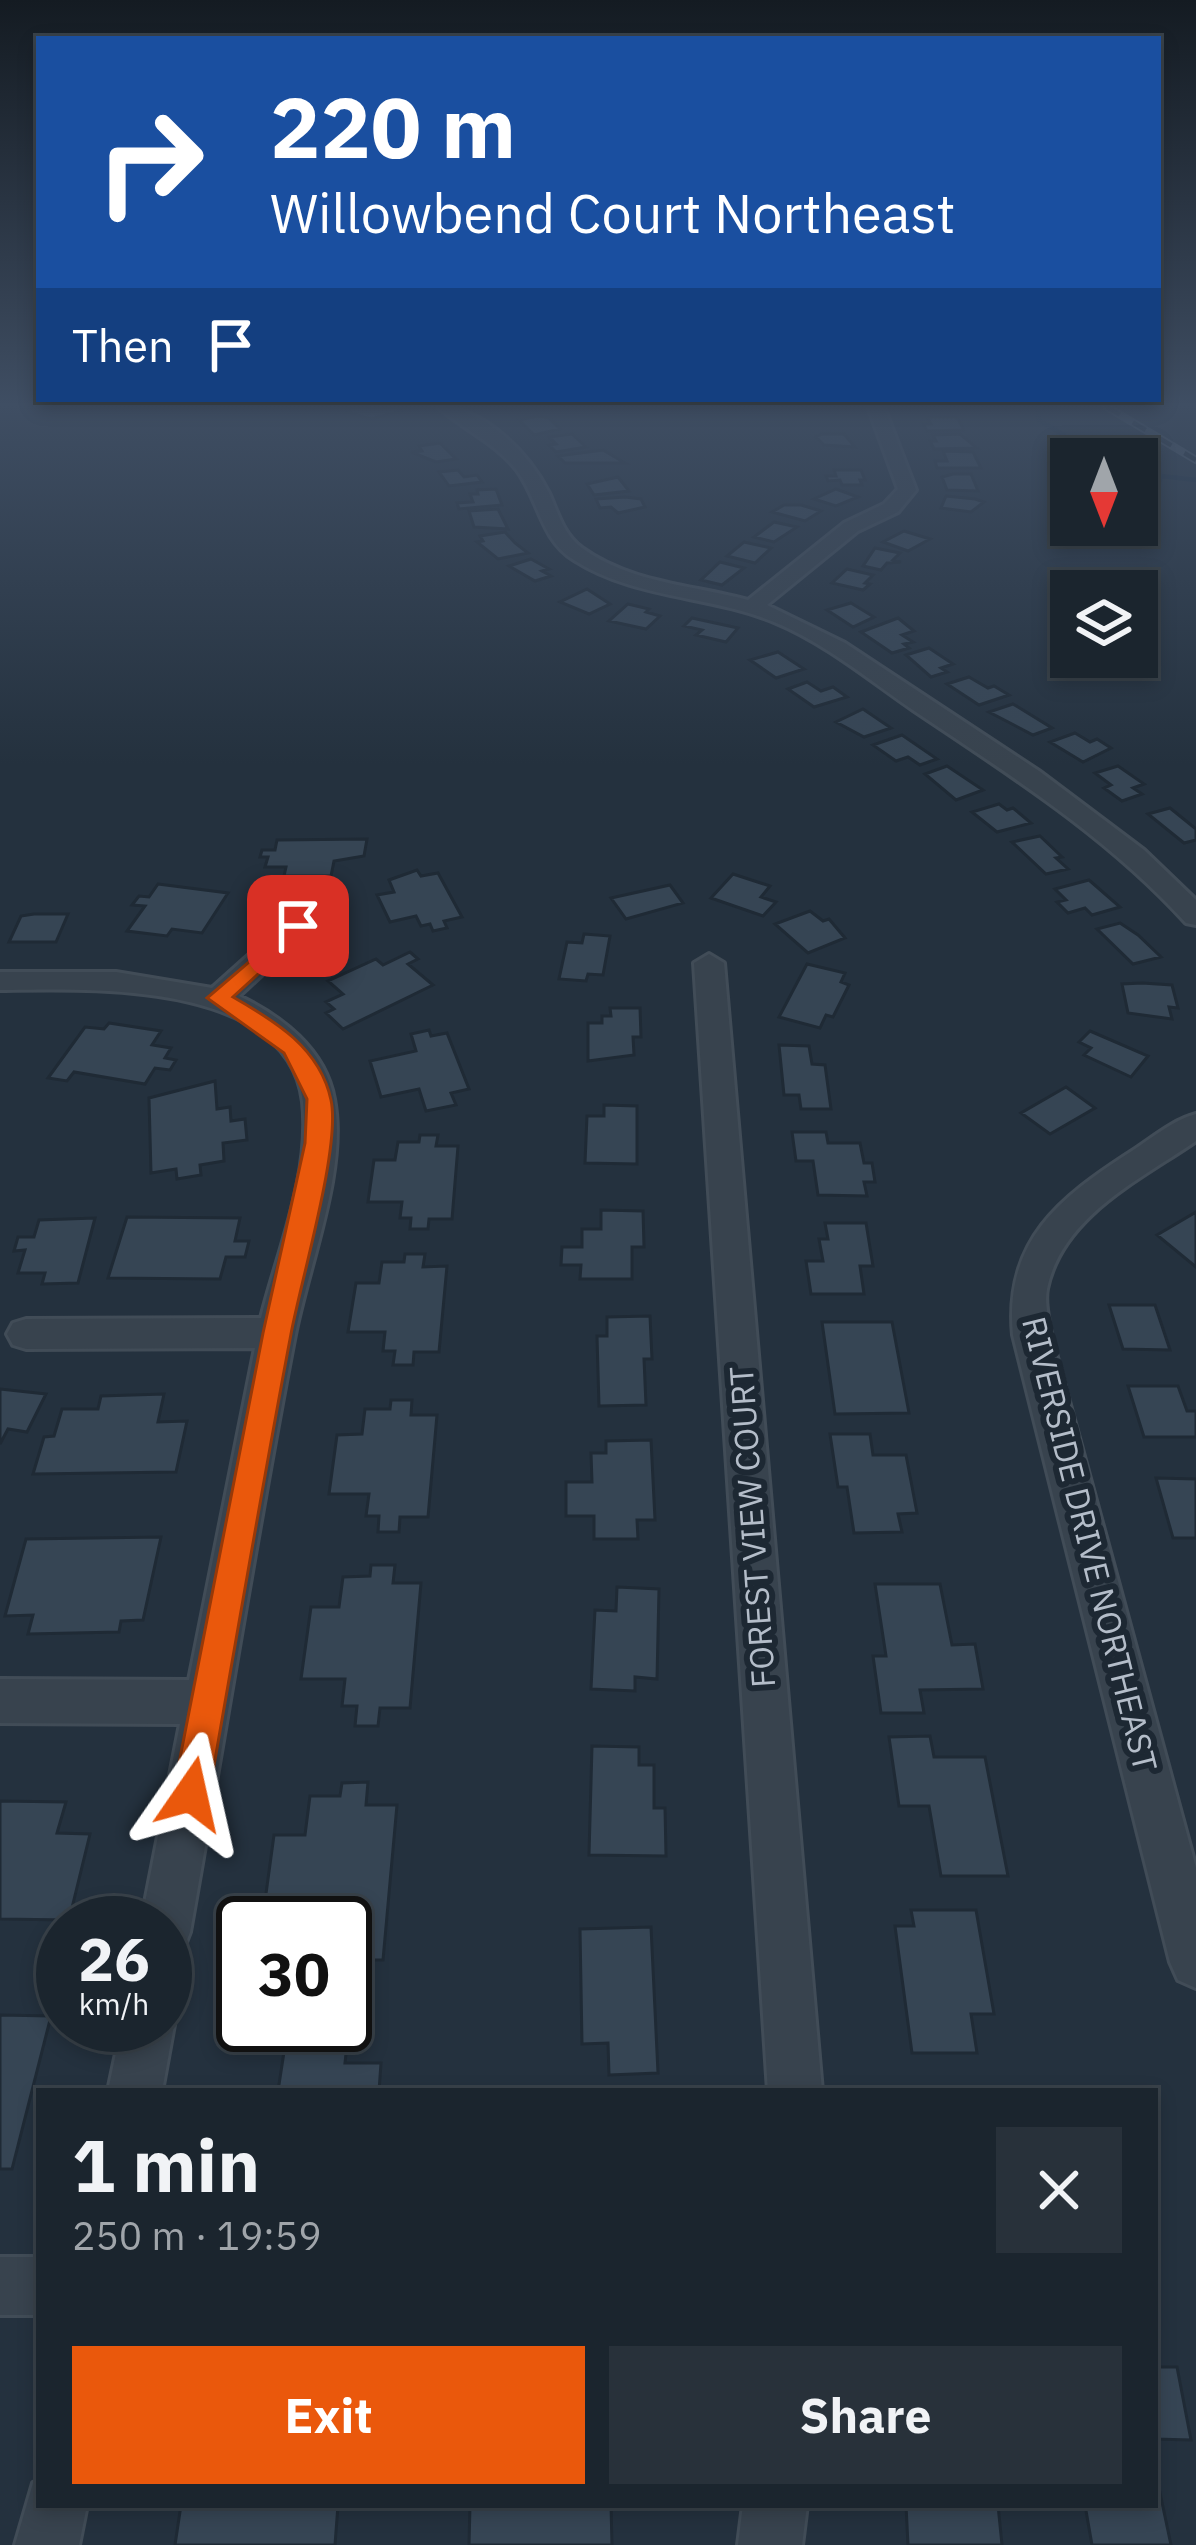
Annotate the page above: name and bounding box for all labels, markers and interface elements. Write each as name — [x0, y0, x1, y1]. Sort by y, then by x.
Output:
text: 220 m — [270, 72, 516, 181]
icon: right — [72, 84, 228, 240]
text: Willowbend Court Northeast — [270, 178, 955, 248]
icon: arrive — [198, 312, 264, 378]
text: Then — [72, 316, 174, 374]
north arrow — [1050, 438, 1158, 546]
map controls — [1050, 438, 1158, 678]
button: layers — [1050, 570, 1158, 678]
pin — [247, 875, 349, 977]
icon: arrive — [265, 893, 331, 959]
street label: RIVERSIDE DRIVE NORTHEAST — [1013, 1312, 1168, 1776]
street label: FOREST VIEW COURT — [719, 1365, 784, 1689]
position arrow — [128, 1731, 254, 1857]
speed limit sign: 30 — [216, 1896, 372, 2052]
text: 26 — [78, 1919, 150, 1998]
text: km/h — [79, 1984, 149, 2023]
text: 1 min — [72, 2118, 260, 2212]
button: close — [996, 2127, 1122, 2253]
text: 250 m · 19:59 — [72, 2210, 322, 2261]
button: Exit — [72, 2346, 585, 2484]
button: Share — [609, 2346, 1122, 2484]

